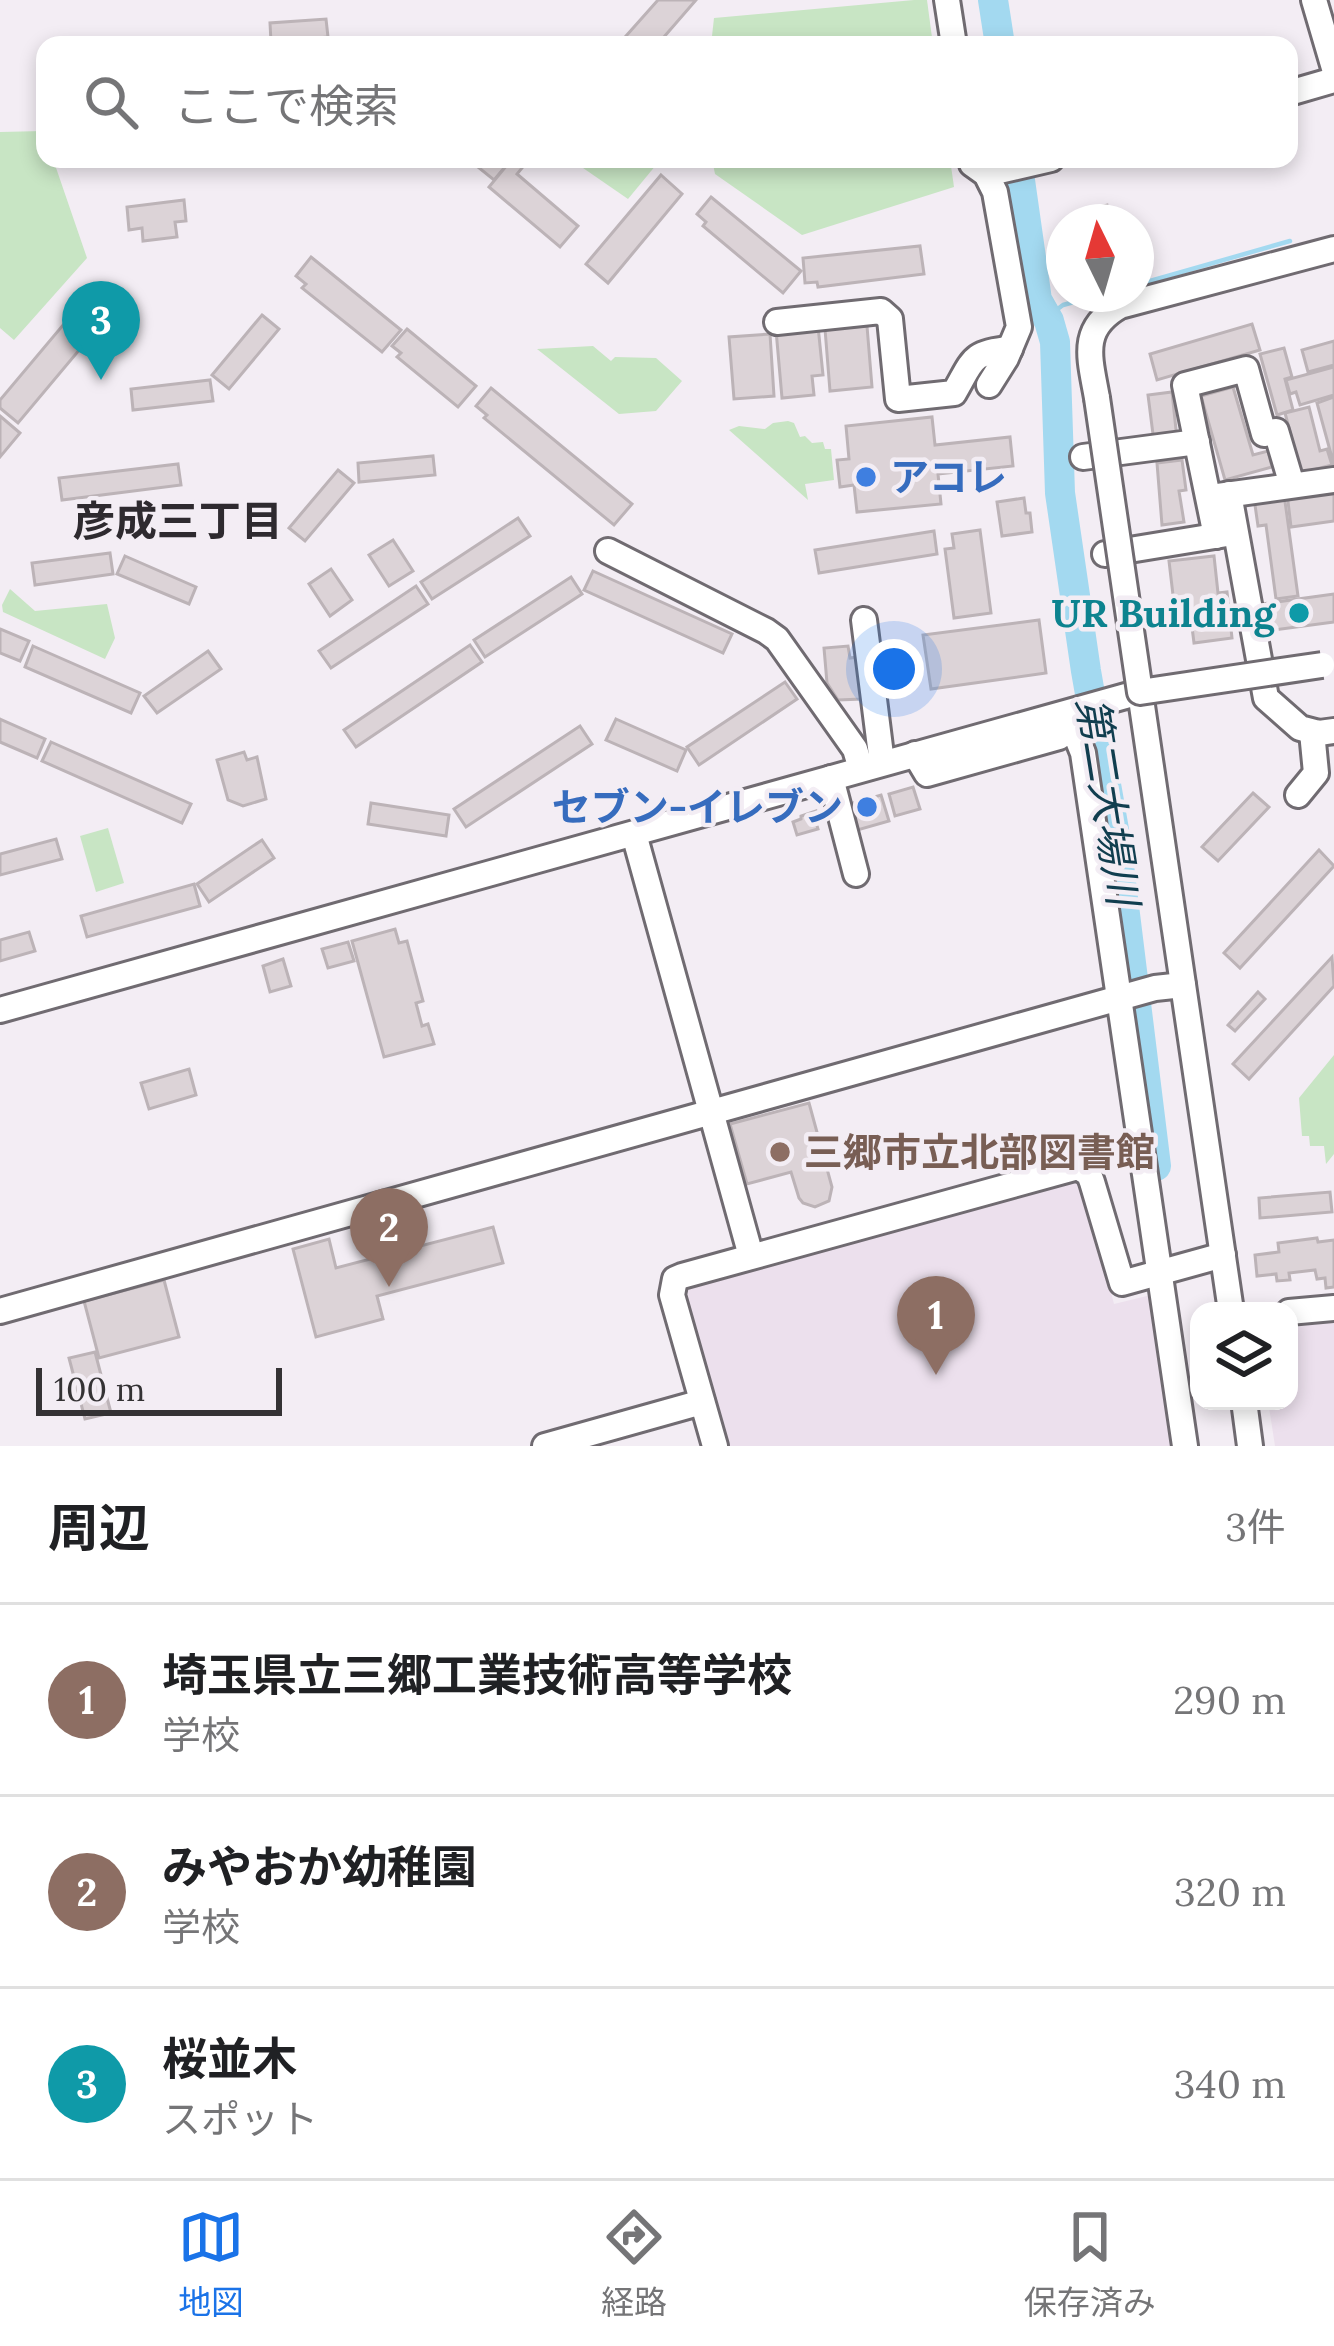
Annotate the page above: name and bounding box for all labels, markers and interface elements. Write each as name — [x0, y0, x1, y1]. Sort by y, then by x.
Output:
search box — [36, 36, 1298, 168]
icon: search — [78, 69, 144, 135]
text: ここで検索 — [174, 77, 399, 134]
north arrow — [1046, 204, 1154, 312]
pin: 3 — [62, 281, 140, 380]
place label: アコレ — [890, 452, 1007, 502]
marker: アコレ — [853, 464, 879, 490]
district label: 彦成三丁目 — [73, 494, 283, 548]
place label: UR Building — [1051, 588, 1276, 638]
marker: UR Building — [1286, 600, 1312, 626]
your location — [864, 639, 924, 699]
water label: 第二大場川 — [1065, 693, 1152, 913]
place label: セブン-イレブン — [552, 782, 843, 832]
marker: セブン-イレブン — [854, 794, 880, 820]
place label: 三郷市立北部図書館 — [804, 1127, 1155, 1177]
marker: 三郷市立北部図書館 — [767, 1139, 793, 1165]
pin: 2 — [350, 1188, 428, 1287]
pin: 1 — [897, 1276, 975, 1375]
map controls — [1190, 1302, 1298, 1410]
button: layers — [1190, 1302, 1298, 1410]
scale bar — [36, 1362, 282, 1415]
text: 100 m — [54, 1368, 145, 1410]
text: 周辺 — [48, 1495, 150, 1560]
text: 3件 — [1225, 1502, 1286, 1552]
text: 埼玉県立三郷工業技術高等学校 — [162, 1646, 792, 1703]
text: 1 — [79, 1675, 95, 1725]
text: 290 m — [1173, 1675, 1286, 1725]
text: 学校 — [162, 1710, 240, 1760]
text: みやおか幼稚園 — [162, 1838, 477, 1895]
text: 2 — [77, 1867, 97, 1917]
text: 320 m — [1174, 1867, 1286, 1917]
text: 学校 — [162, 1902, 240, 1952]
text: 桜並木 — [162, 2030, 297, 2087]
text: 3 — [76, 2059, 98, 2109]
text: 340 m — [1174, 2059, 1286, 2109]
text: スポット — [162, 2094, 318, 2144]
tab: 地図 — [178, 2204, 244, 2324]
tab: 経路 — [601, 2204, 667, 2324]
tab: 保存済み — [1024, 2204, 1156, 2324]

